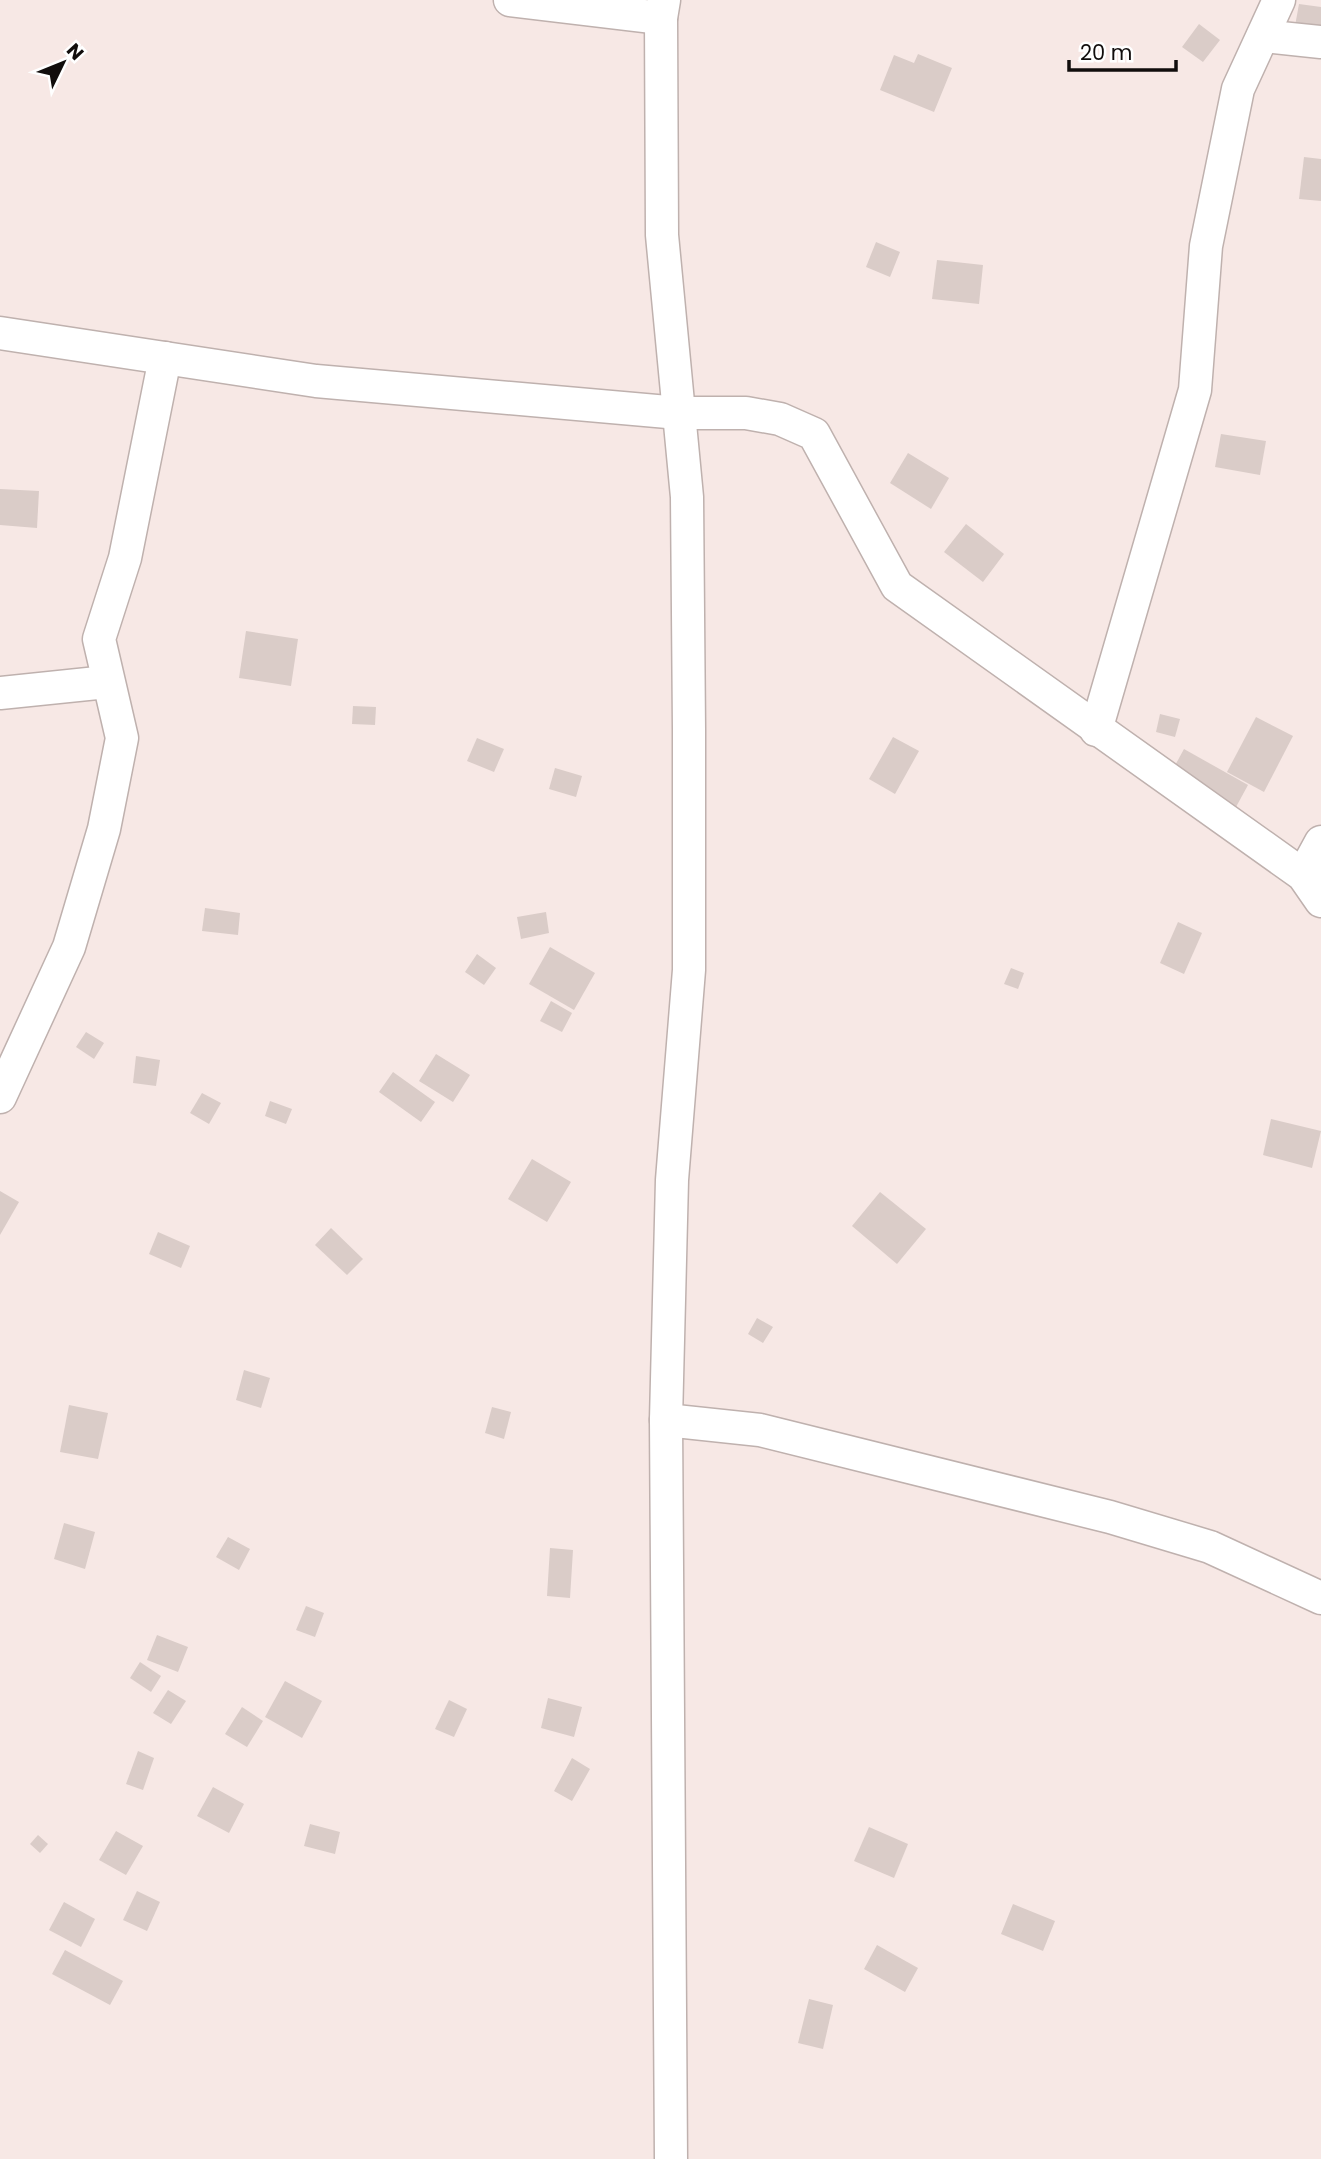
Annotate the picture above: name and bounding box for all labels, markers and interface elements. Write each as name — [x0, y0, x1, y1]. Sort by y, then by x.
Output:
north arrow — [28, 28, 98, 98]
scale bar — [1069, 28, 1176, 72]
text: N — [60, 37, 90, 66]
text: 20 m — [1080, 38, 1133, 67]

